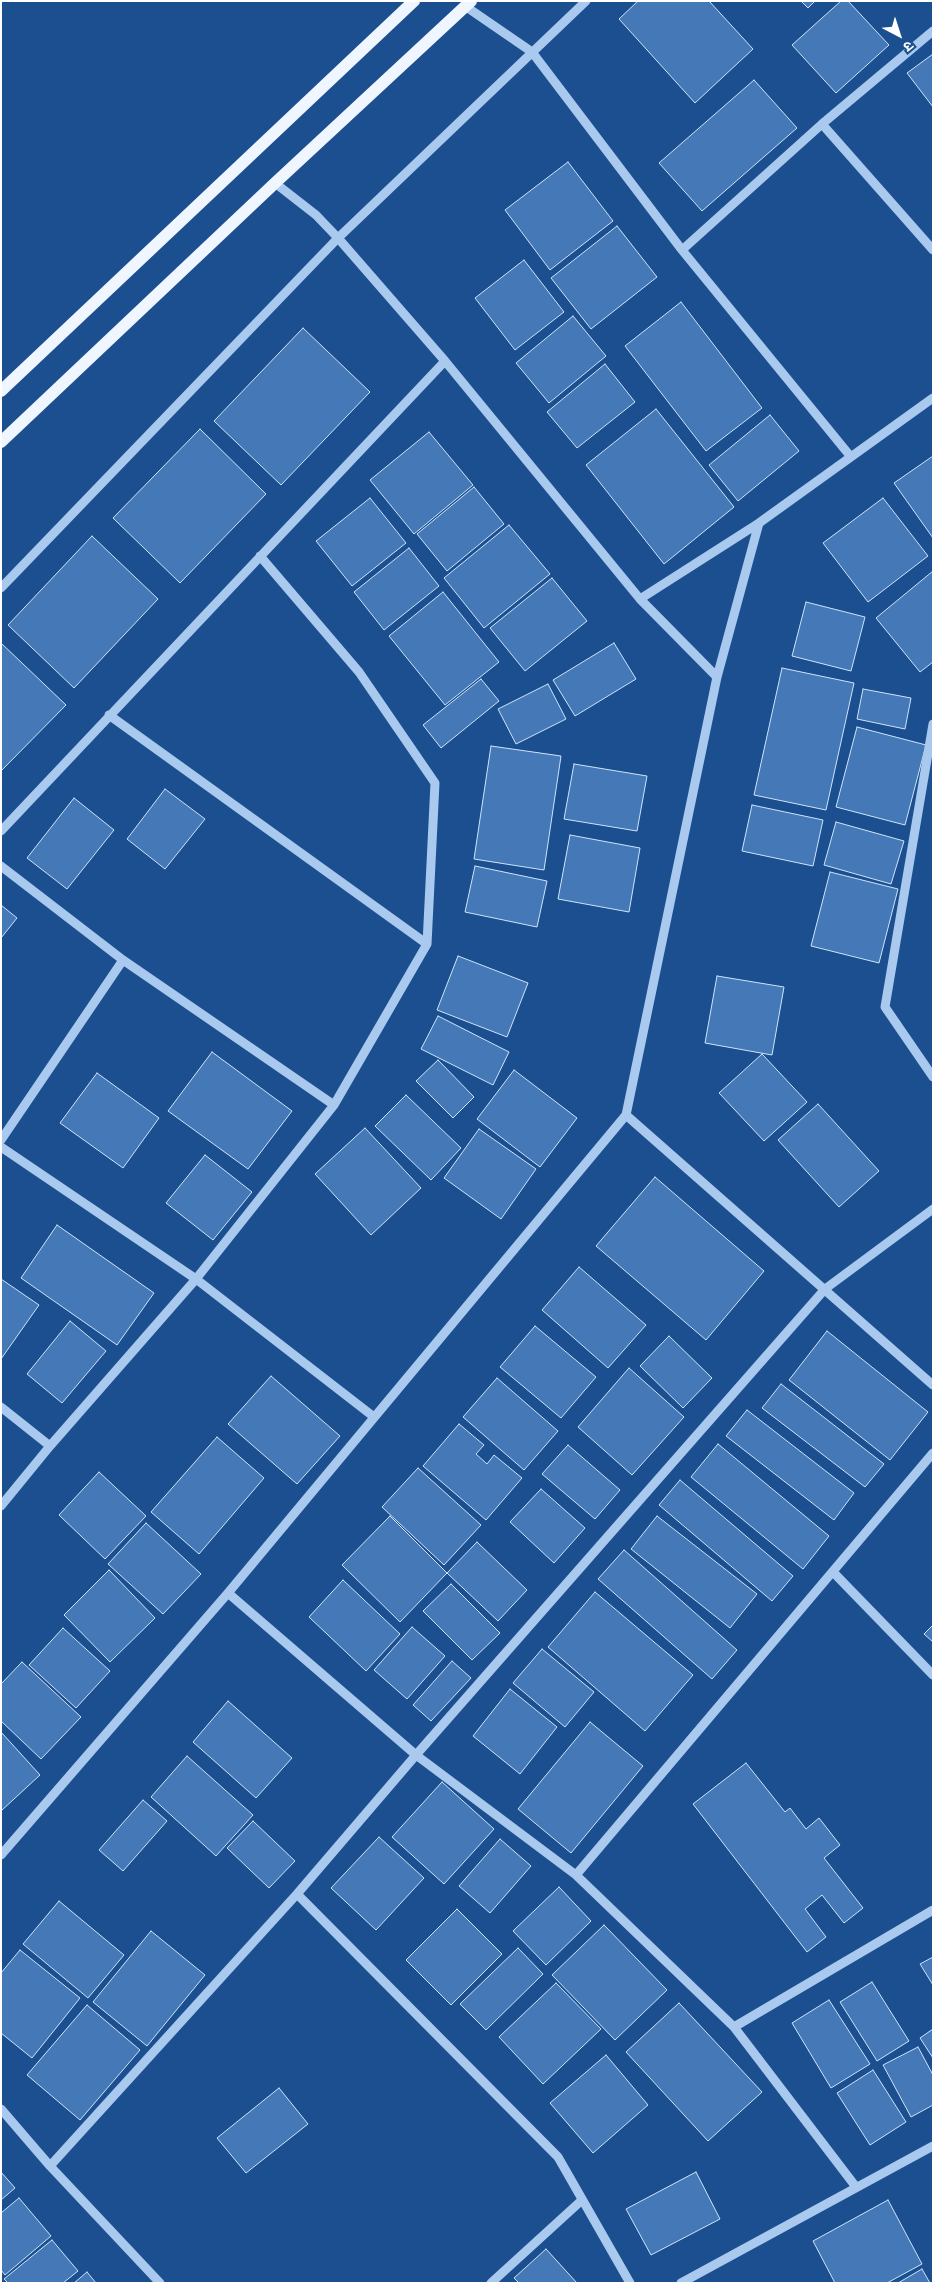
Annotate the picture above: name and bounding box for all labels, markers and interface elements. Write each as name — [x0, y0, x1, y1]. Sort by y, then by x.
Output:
north arrow — [874, 10, 924, 60]
text: उ — [900, 37, 918, 56]

